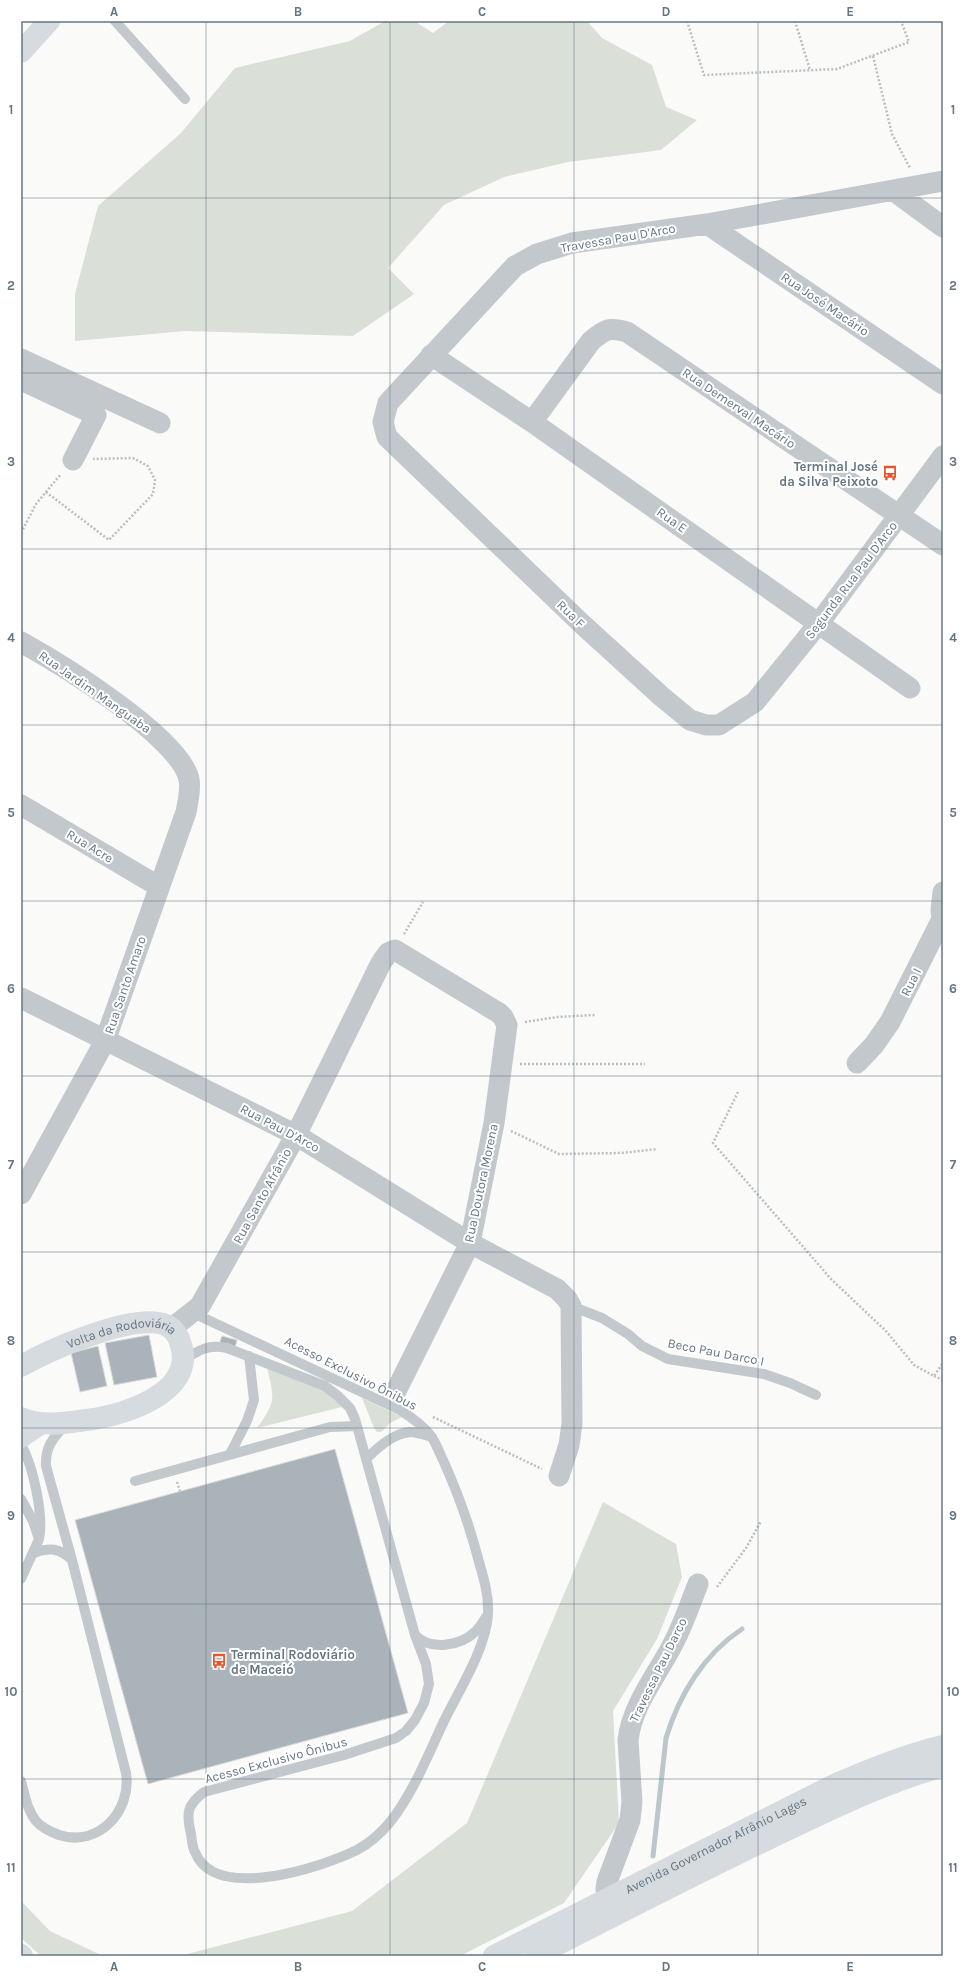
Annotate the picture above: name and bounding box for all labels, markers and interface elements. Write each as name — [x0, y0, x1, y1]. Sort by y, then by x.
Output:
text: A — [110, 4, 118, 19]
text: B — [294, 4, 302, 19]
text: C — [478, 4, 486, 19]
text: D — [662, 4, 671, 19]
text: E — [846, 4, 854, 19]
text: 1 — [9, 102, 13, 117]
text: 1 — [951, 102, 955, 117]
street label: Travessa Pau D'Arco — [559, 221, 677, 255]
street label: Rua José Macário — [778, 269, 872, 339]
text: 2 — [7, 278, 15, 293]
text: 2 — [949, 278, 957, 293]
street label: Rua Demerval Macário — [680, 365, 798, 451]
text: 3 — [7, 454, 15, 469]
text: 3 — [949, 454, 957, 469]
place label: Terminal José da Silva Peixoto — [779, 459, 878, 489]
bus stop icon: Terminal José da Silva Peixoto — [881, 464, 899, 482]
street label: Rua E — [654, 504, 690, 536]
street label: Segunda Rua Pau D'Arco — [802, 518, 900, 642]
street label: Rua F — [554, 597, 588, 631]
text: 4 — [7, 630, 15, 645]
text: 4 — [949, 630, 957, 645]
street label: Rua Jardim Manguaba — [36, 648, 154, 736]
text: 5 — [7, 805, 15, 820]
text: 5 — [949, 805, 957, 820]
street label: Rua Acre — [64, 826, 116, 866]
street label: Rua Santo Amaro — [101, 934, 149, 1036]
street label: Rua I — [898, 965, 924, 999]
text: 6 — [7, 981, 15, 996]
text: 6 — [949, 981, 957, 996]
street label: Rua Pau D'Arco — [238, 1101, 322, 1155]
street label: Rua Doutora Morena — [461, 1122, 501, 1244]
street label: Rua Santo Afrânio — [230, 1146, 294, 1246]
text: 7 — [8, 1157, 15, 1172]
text: 7 — [950, 1157, 957, 1172]
street label: Volta da Rodoviária — [64, 1315, 180, 1351]
street label: Acesso Exclusivo Ônibus — [282, 1332, 420, 1413]
text: 8 — [7, 1333, 15, 1348]
text: 8 — [949, 1333, 957, 1348]
street label: Beco Pau Darco I — [666, 1335, 766, 1369]
text: 9 — [7, 1508, 15, 1523]
text: 9 — [949, 1508, 957, 1523]
street label: Travessa Pau Darco — [626, 1615, 690, 1725]
place label: Terminal Rodoviário de Maceió — [231, 1647, 355, 1677]
bus stop icon: Terminal Rodoviário de Maceió — [210, 1652, 228, 1670]
text: 10 — [5, 1684, 17, 1699]
text: 10 — [947, 1684, 959, 1699]
street label: Acesso Exclusivo Ônibus — [203, 1733, 349, 1786]
street label: Avenida Governador Afrânio Lages — [622, 1793, 809, 1896]
text: 11 — [6, 1860, 16, 1875]
text: 11 — [948, 1860, 958, 1875]
text: A — [110, 1959, 118, 1974]
text: B — [294, 1959, 302, 1974]
text: C — [478, 1959, 486, 1974]
text: D — [662, 1959, 671, 1974]
text: E — [846, 1959, 854, 1974]

